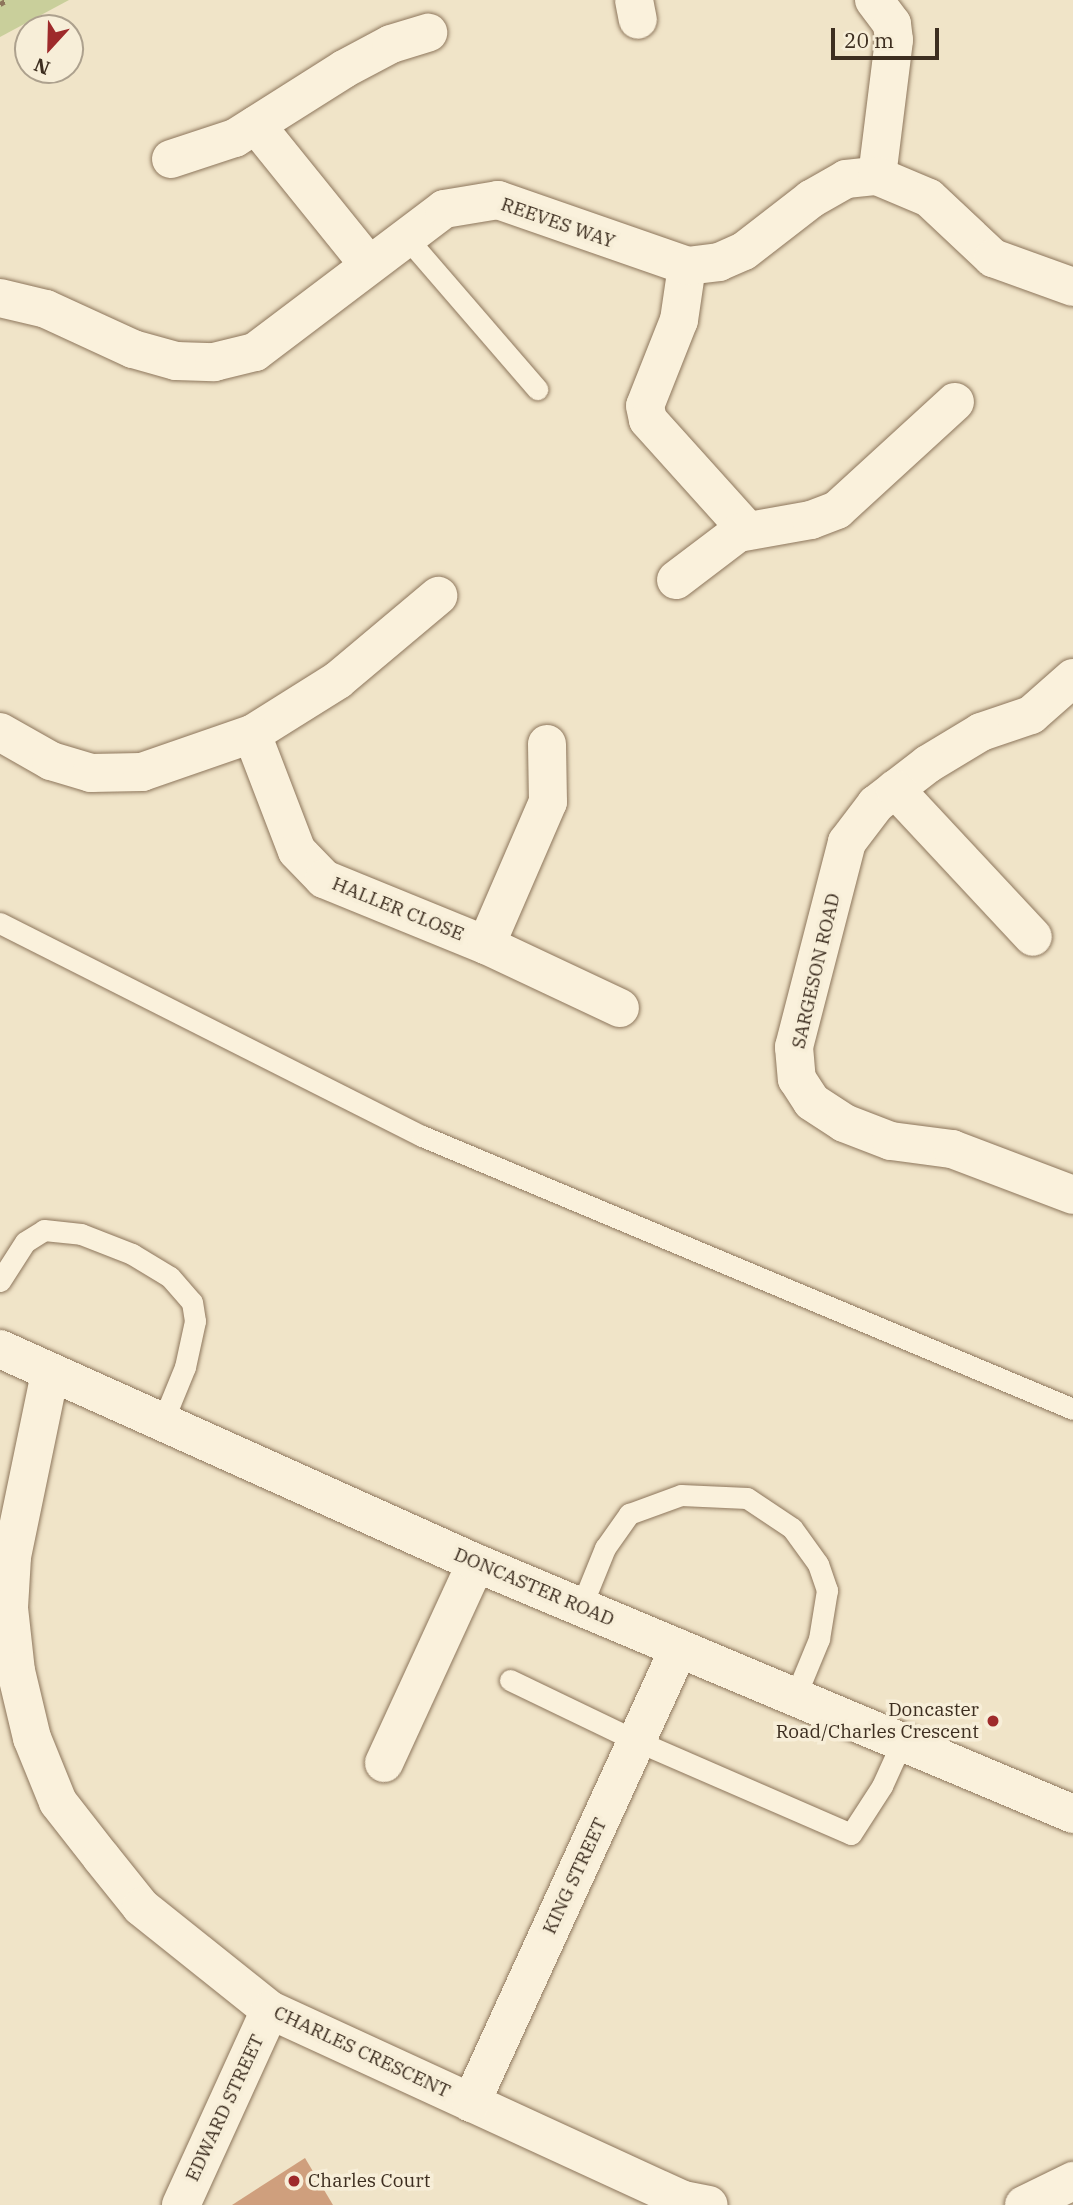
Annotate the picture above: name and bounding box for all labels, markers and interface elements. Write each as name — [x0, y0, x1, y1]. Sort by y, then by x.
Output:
north arrow — [14, 14, 84, 84]
scale bar — [835, 14, 944, 58]
text: 20 m — [844, 26, 894, 54]
text: N — [30, 53, 53, 81]
street label: REEVES WAY — [498, 193, 618, 253]
street label: HALLER CLOSE — [329, 872, 467, 946]
street label: SARGESON ROAD — [787, 891, 845, 1051]
street label: DONCASTER ROAD — [450, 1543, 618, 1631]
place label: Doncaster Road/Charles Crescent — [776, 1699, 979, 1743]
marker: Doncaster Road/Charles Crescent — [985, 1713, 1001, 1729]
street label: KING STREET — [538, 1814, 612, 1938]
street label: CHARLES CRESCENT — [270, 2001, 454, 2103]
street label: EDWARD STREET — [181, 2031, 269, 2185]
place label: Charles Court — [308, 2170, 430, 2192]
marker: Charles Court — [286, 2173, 302, 2189]

